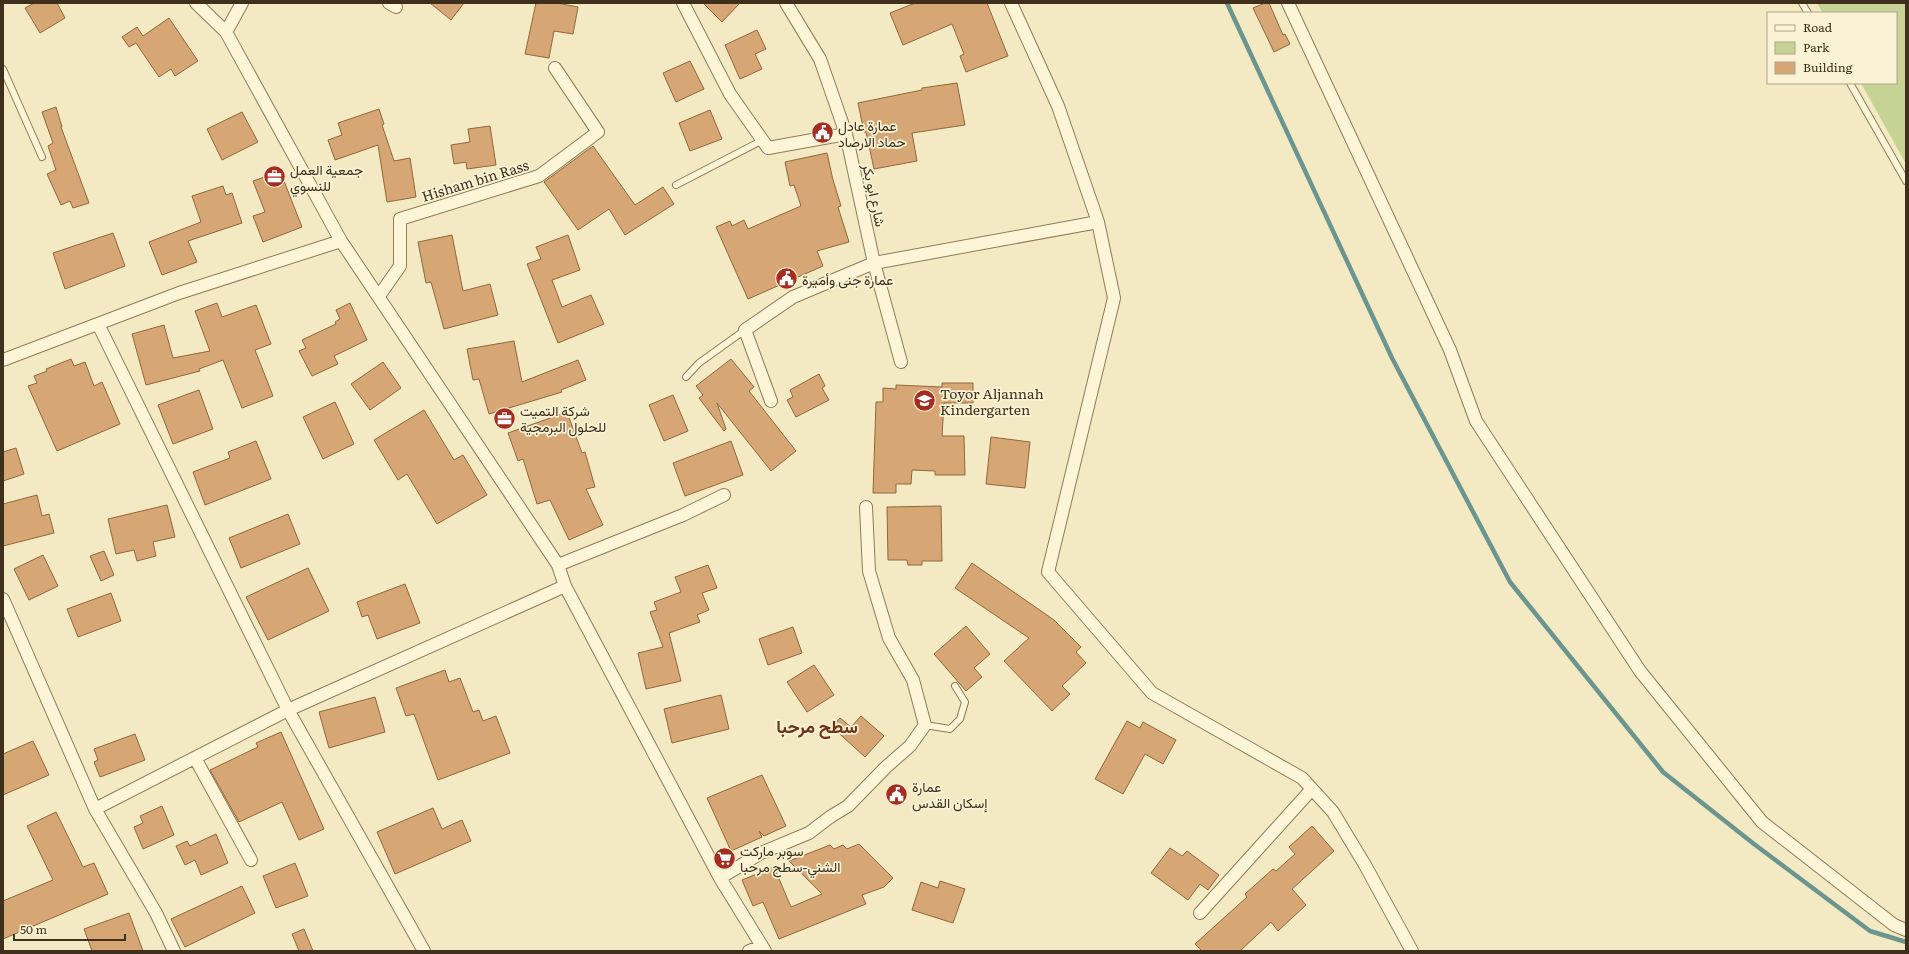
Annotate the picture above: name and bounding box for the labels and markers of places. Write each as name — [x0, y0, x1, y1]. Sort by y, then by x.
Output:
place label: عمارة عادل حماد الارصاد — [838, 115, 906, 151]
public building icon: عمارة عادل حماد الارصاد — [809, 120, 835, 146]
place label: جمعية العمل للنسوي — [290, 159, 363, 198]
office icon: جمعية العمل للنسوي — [261, 164, 287, 190]
public building icon: عمارة جنى وأميرة — [774, 266, 800, 292]
place label: عمارة جنى وأميرة — [802, 269, 893, 289]
place label: Toyor Aljannah Kindergarten — [940, 383, 1044, 419]
school or university icon: Toyor Aljannah Kindergarten — [911, 388, 937, 414]
place label: شركة التميت للحلول البرمجية — [520, 400, 606, 437]
office icon: شركة التميت للحلول البرمجية — [492, 405, 518, 431]
place label: عمارة إسكان القدس — [912, 776, 988, 813]
public building icon: عمارة إسكان القدس — [883, 781, 909, 807]
place label: سوبر ماركت الشني-سطح مرحبا — [740, 840, 840, 879]
supermarket icon: سوبر ماركت الشني-سطح مرحبا — [711, 845, 737, 871]

